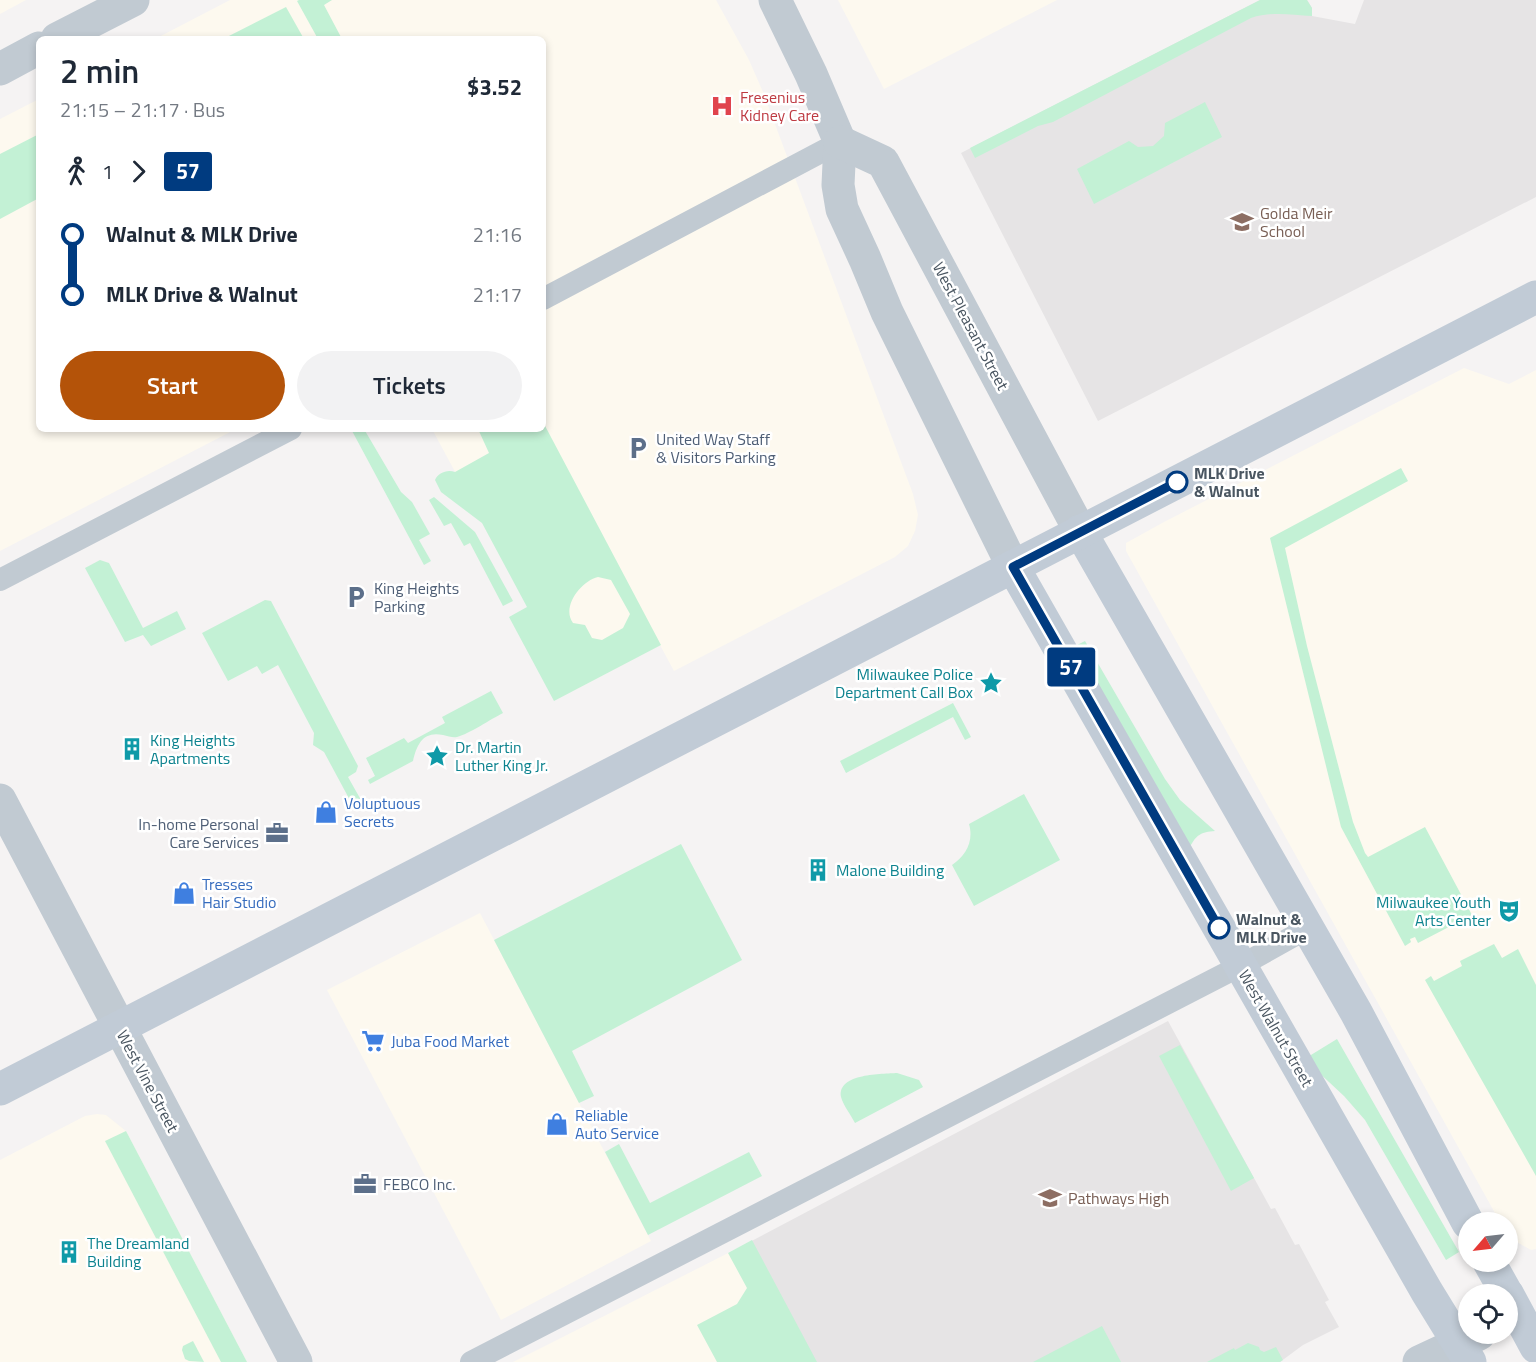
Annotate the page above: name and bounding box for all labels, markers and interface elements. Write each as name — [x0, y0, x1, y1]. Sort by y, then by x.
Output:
text: 2 min — [60, 46, 139, 96]
text: $3.52 — [467, 70, 522, 104]
place label: Fresenius Kidney Care — [740, 85, 819, 127]
hospital icon: Fresenius Kidney Care — [709, 93, 735, 119]
text: 21:15 – 21:17 · Bus — [60, 94, 225, 125]
icon: walk — [60, 155, 93, 188]
icon: forward — [122, 155, 155, 188]
text: 57 — [176, 155, 200, 187]
text: 1 — [102, 156, 113, 187]
place label: Golda Meir School — [1260, 201, 1333, 243]
school or university icon: Golda Meir School — [1229, 209, 1255, 235]
text: Walnut & MLK Drive — [106, 217, 298, 251]
text: 21:16 — [473, 219, 522, 250]
street label: West Pleasant Street — [927, 258, 1015, 395]
text: MLK Drive & Walnut — [106, 277, 298, 311]
text: 21:17 — [473, 279, 522, 310]
button: Start — [60, 351, 285, 420]
button: Tickets — [297, 351, 522, 420]
place label: United Way Staff & Visitors Parking — [656, 427, 776, 469]
parking icon: United Way Staff & Visitors Parking — [625, 435, 651, 461]
place label: MLK Drive & Walnut — [1194, 461, 1265, 503]
marker: MLK Drive & Walnut — [1166, 471, 1188, 493]
place label: King Heights Parking — [374, 576, 459, 618]
parking icon: King Heights Parking — [343, 584, 369, 610]
line badge: 57 — [1044, 648, 1098, 686]
text: 57 — [1059, 651, 1083, 683]
place label: Milwaukee Police Department Call Box — [835, 662, 973, 704]
place icon: Milwaukee Police Department Call Box — [978, 670, 1004, 696]
place label: King Heights Apartments — [150, 728, 235, 770]
place label: Dr. Martin Luther King Jr. — [455, 735, 548, 777]
building icon: King Heights Apartments — [119, 736, 145, 762]
place icon: Dr. Martin Luther King Jr. — [424, 743, 450, 769]
place label: Voluptuous Secrets — [344, 791, 420, 833]
shop icon: Voluptuous Secrets — [313, 799, 339, 825]
place label: In-home Personal Care Services — [138, 812, 259, 854]
office icon: In-home Personal Care Services — [264, 820, 290, 846]
building icon: Malone Building — [805, 857, 831, 883]
place label: Malone Building — [836, 858, 944, 882]
place label: Tresses Hair Studio — [202, 872, 276, 914]
shop icon: Tresses Hair Studio — [171, 880, 197, 906]
place label: Milwaukee Youth Arts Center — [1376, 890, 1491, 932]
theatre icon: Milwaukee Youth Arts Center — [1496, 898, 1522, 924]
place label: Walnut & MLK Drive — [1236, 907, 1307, 949]
marker: Walnut & MLK Drive — [1208, 917, 1230, 939]
street label: West Walnut Street — [1233, 965, 1319, 1091]
street label: West Vine Street — [111, 1026, 185, 1137]
supermarket icon: Juba Food Market — [360, 1028, 386, 1054]
place label: Juba Food Market — [391, 1029, 510, 1053]
place label: Reliable Auto Service — [575, 1103, 659, 1145]
shop icon: Reliable Auto Service — [544, 1111, 570, 1137]
office icon: FEBCO Inc. — [352, 1171, 378, 1197]
place label: FEBCO Inc. — [383, 1172, 456, 1196]
school or university icon: Pathways High — [1037, 1185, 1063, 1211]
place label: Pathways High — [1068, 1186, 1169, 1210]
north arrow — [1458, 1212, 1518, 1272]
map controls — [1458, 1212, 1518, 1344]
place label: The Dreamland Building — [87, 1231, 190, 1273]
building icon: The Dreamland Building — [56, 1239, 82, 1265]
button: locate — [1458, 1284, 1518, 1344]

